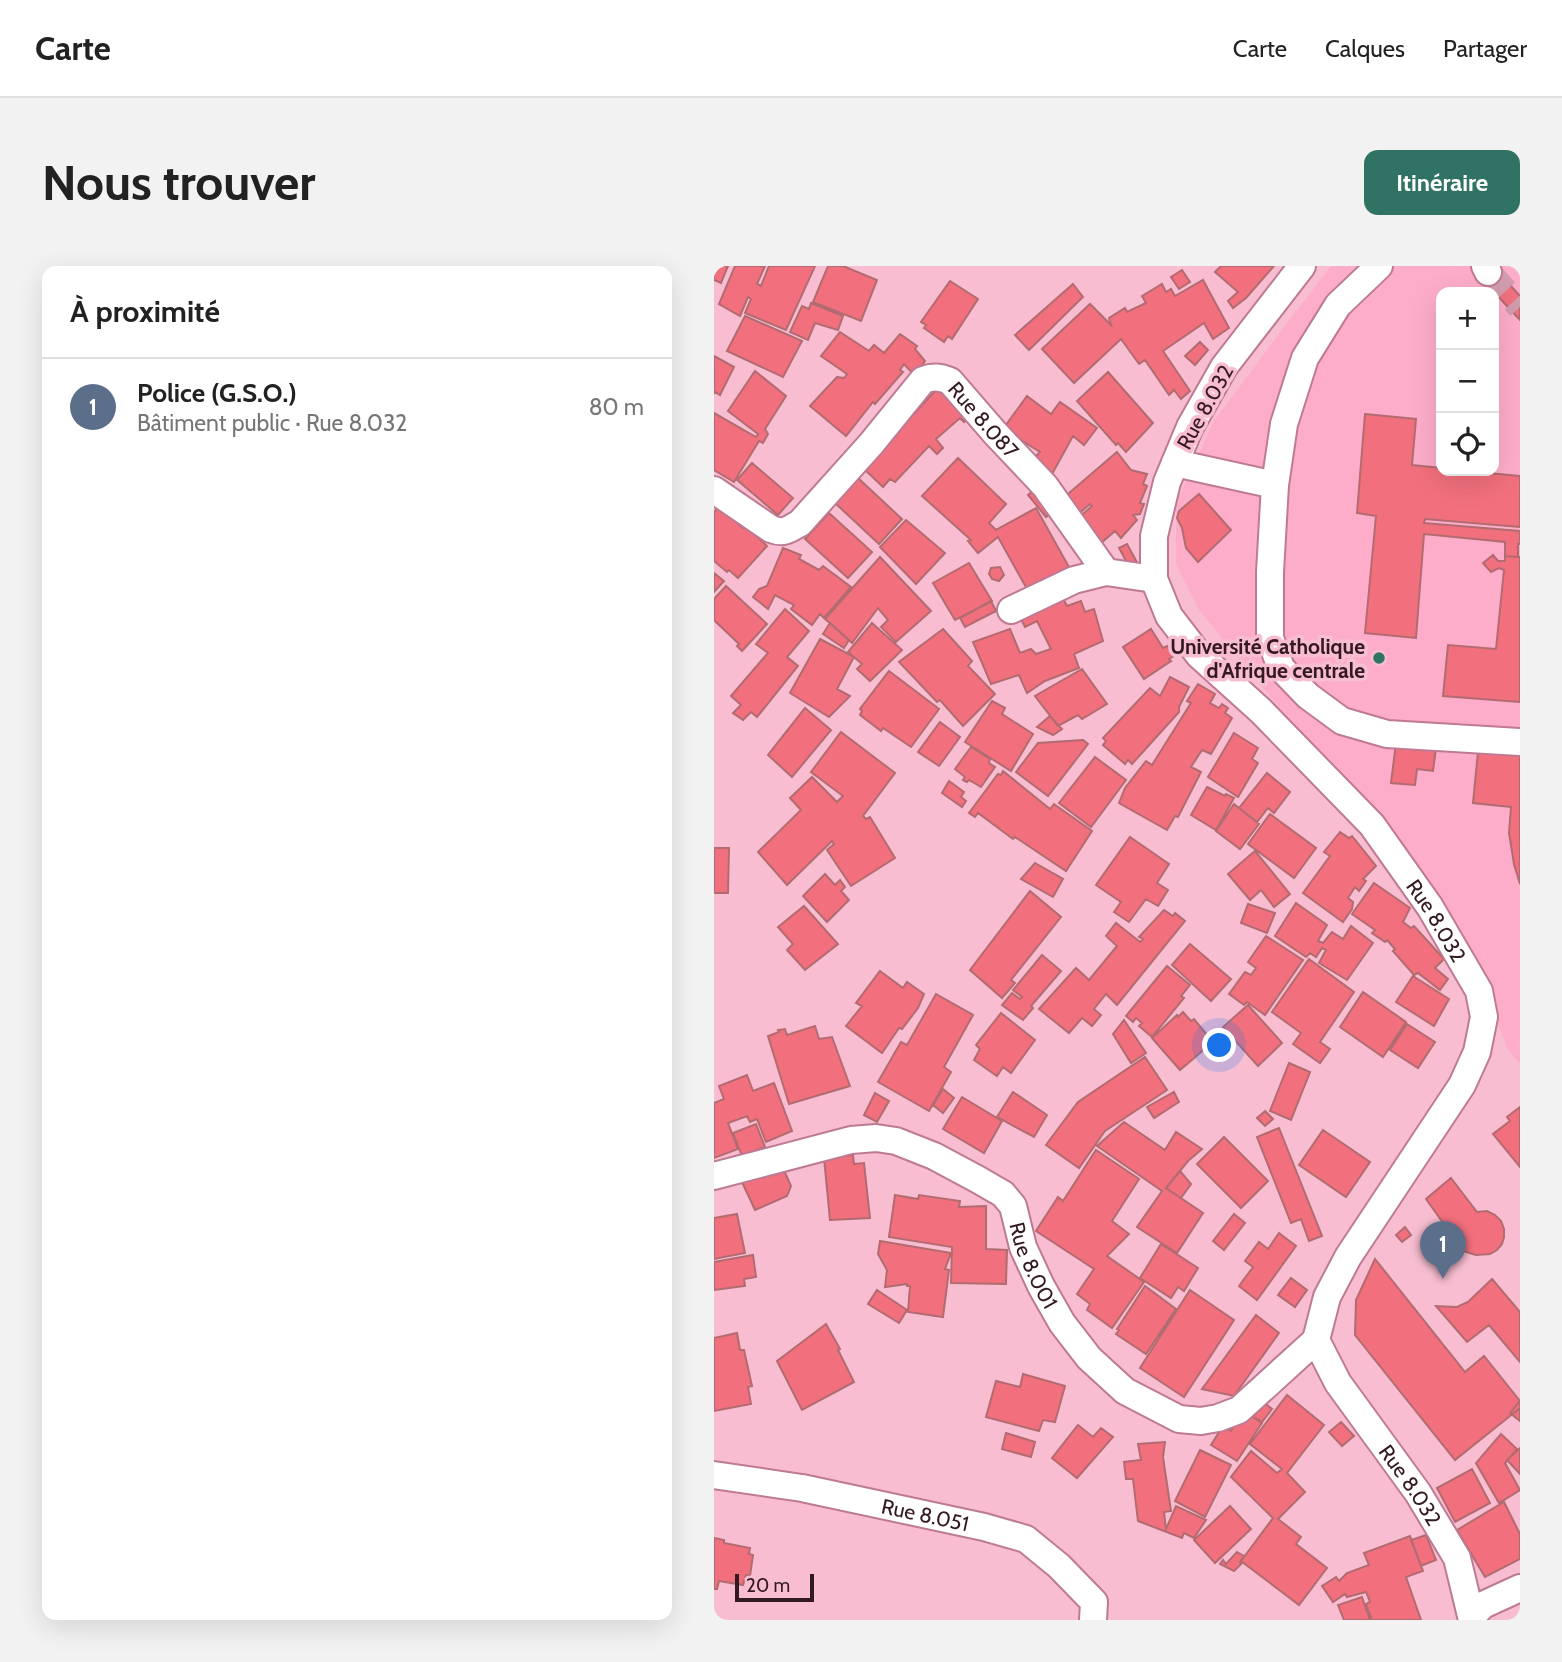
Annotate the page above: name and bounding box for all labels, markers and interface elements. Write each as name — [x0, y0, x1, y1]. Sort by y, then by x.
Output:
text: Carte — [35, 28, 111, 68]
text: Carte — [1233, 34, 1287, 63]
text: Calques — [1325, 34, 1405, 63]
text: Partager — [1443, 34, 1527, 63]
button: Itinéraire — [1364, 150, 1520, 215]
text: Nous trouver — [42, 153, 316, 212]
map controls — [1436, 287, 1499, 476]
button: + — [1436, 287, 1499, 350]
text: À proximité — [70, 293, 220, 330]
button: − — [1436, 350, 1499, 413]
street label: Rue 8.032 — [1172, 360, 1238, 454]
street label: Rue 8.087 — [943, 376, 1024, 463]
text: Police (G.S.O.) — [137, 377, 297, 409]
text: 1 — [89, 393, 97, 421]
text: 80 m — [589, 393, 644, 421]
text: Bâtiment public · Rue 8.032 — [137, 409, 407, 437]
button: locate — [1436, 413, 1499, 476]
place label: Université Catholique d'Afrique centrale — [1170, 634, 1365, 683]
marker: Université Catholique d'Afrique centrale — [1371, 650, 1387, 666]
street label: Rue 8.032 — [1402, 874, 1472, 966]
your location — [1202, 1028, 1236, 1062]
street label: Rue 8.001 — [1005, 1219, 1064, 1313]
pin: 1 — [1420, 1221, 1466, 1279]
street label: Rue 8.032 — [1374, 1439, 1447, 1530]
street label: Rue 8.051 — [879, 1493, 971, 1536]
scale bar — [735, 1571, 814, 1603]
text: 20 m — [746, 1574, 790, 1597]

